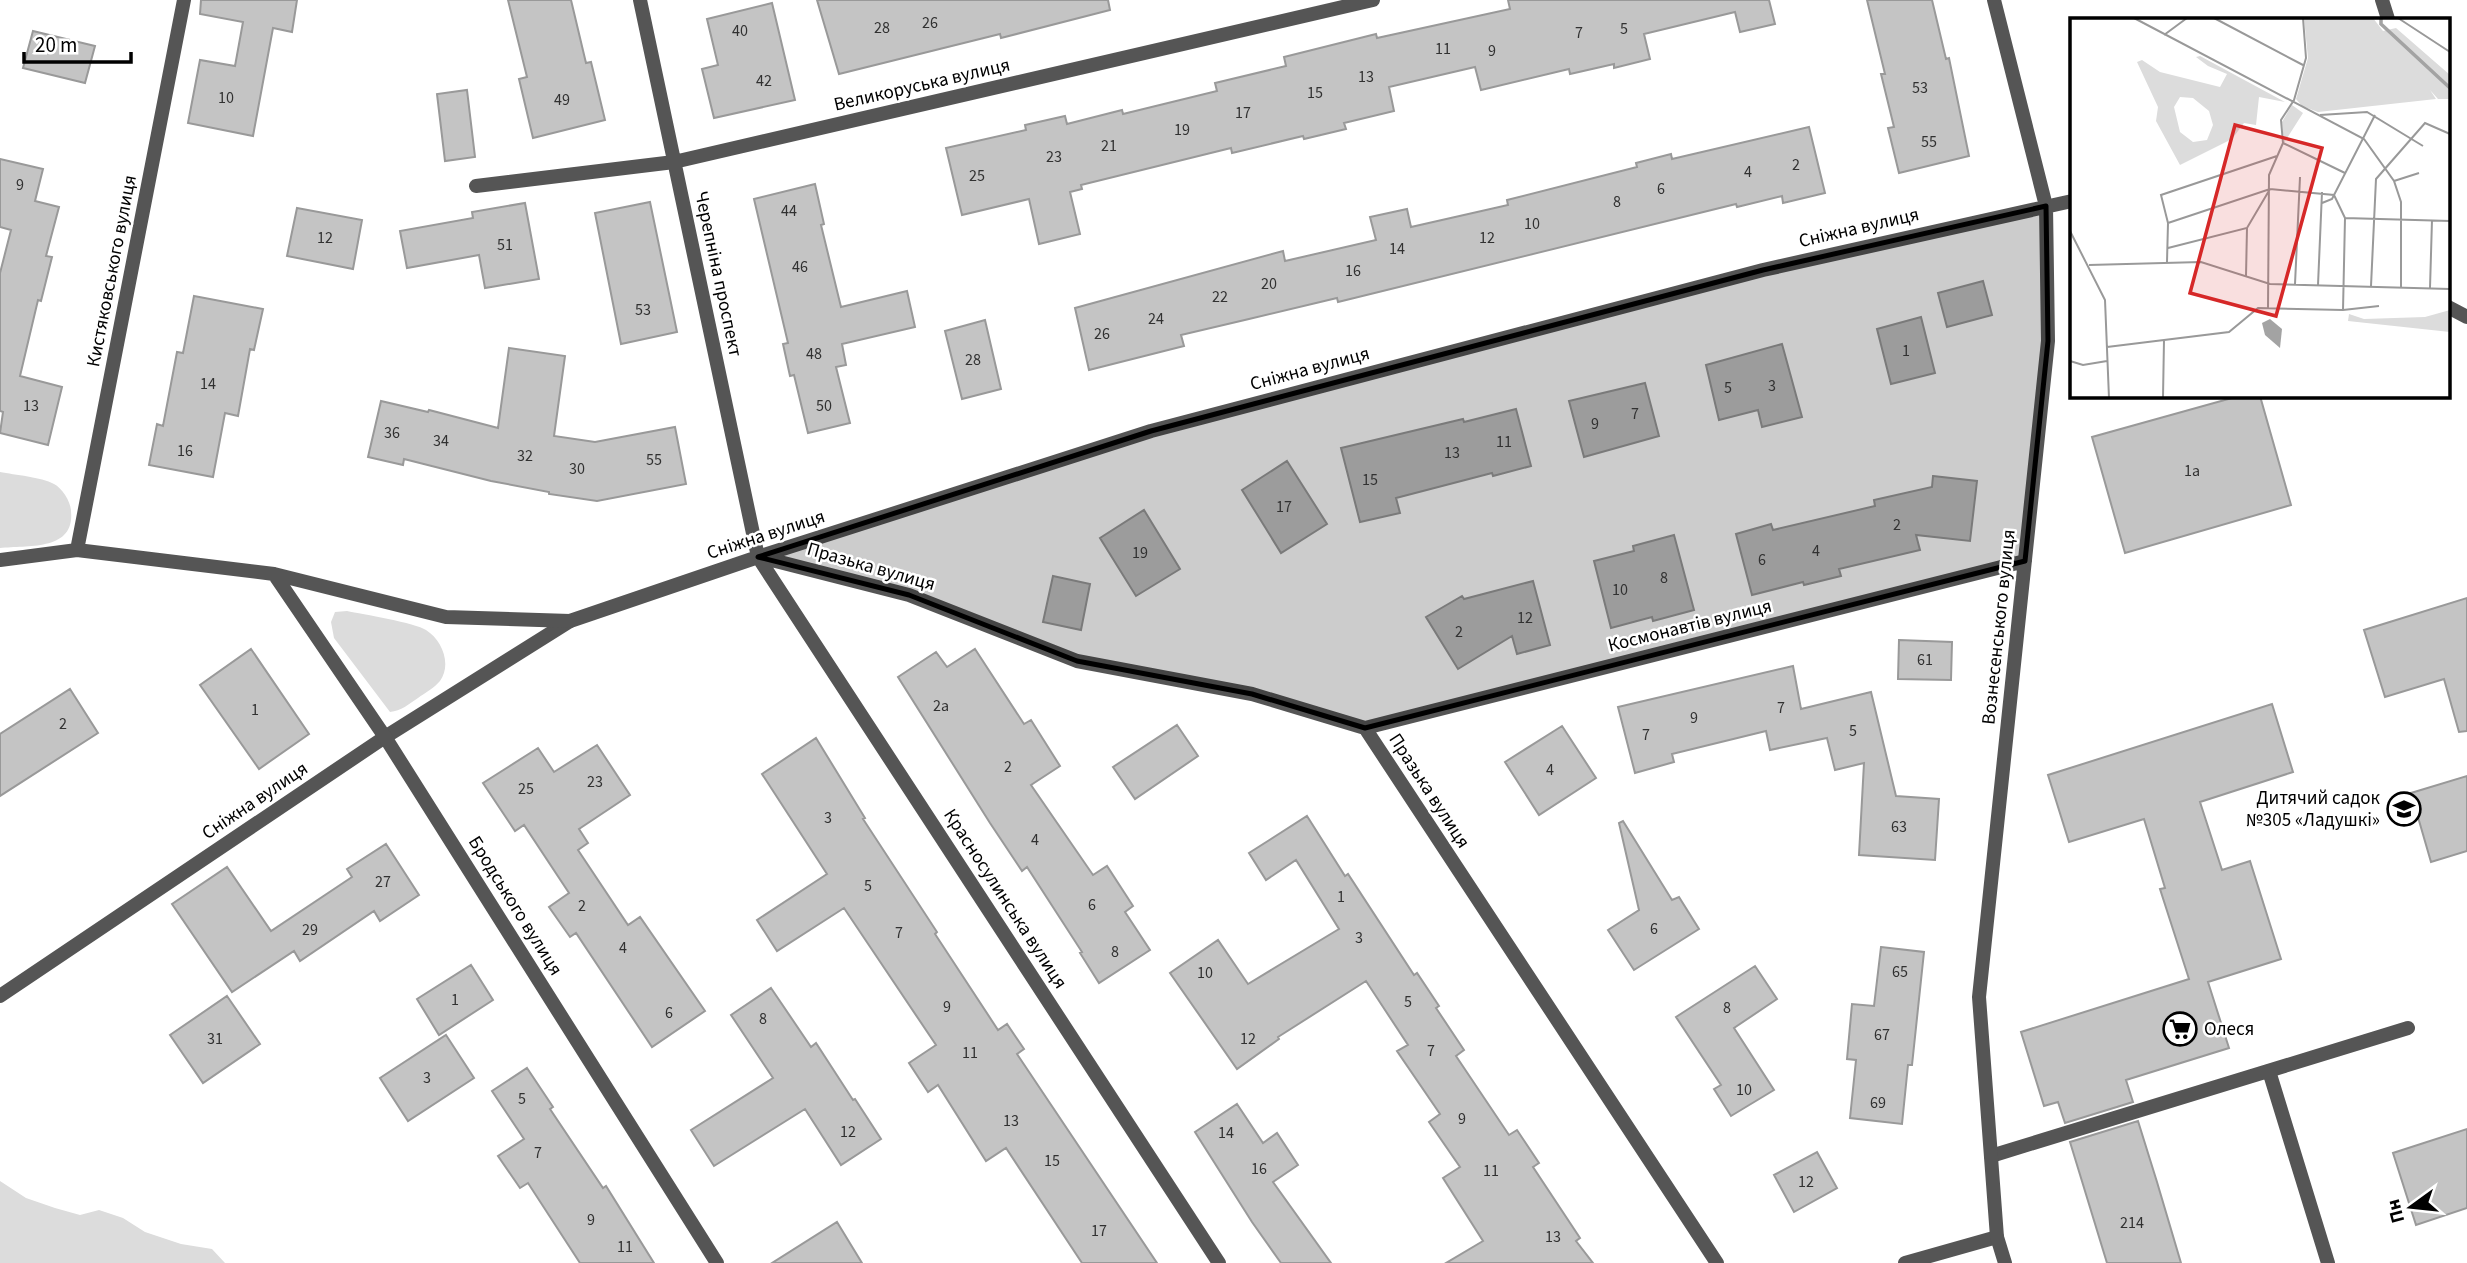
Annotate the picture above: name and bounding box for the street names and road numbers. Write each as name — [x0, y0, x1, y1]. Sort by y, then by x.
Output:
street label: Великоруська вулиця — [831, 52, 1013, 118]
street label: Кистяковського вулиця — [80, 173, 144, 369]
street label: Черепніна проспект — [687, 189, 749, 359]
street label: Сніжна вулиця — [1796, 201, 1922, 255]
street label: Сніжна вулиця — [1247, 340, 1373, 398]
street label: Сніжна вулиця — [703, 503, 829, 567]
street label: Вознесенського вулиця — [1975, 528, 2023, 726]
street label: Празька вулиця — [804, 536, 938, 598]
street label: Космонавтів вулиця — [1605, 593, 1775, 659]
street label: Празька вулиця — [1382, 728, 1476, 854]
street label: Сніжна вулиця — [197, 755, 313, 847]
street label: Красносулинська вулиця — [937, 804, 1073, 994]
street label: Бродського вулиця — [461, 831, 569, 981]

